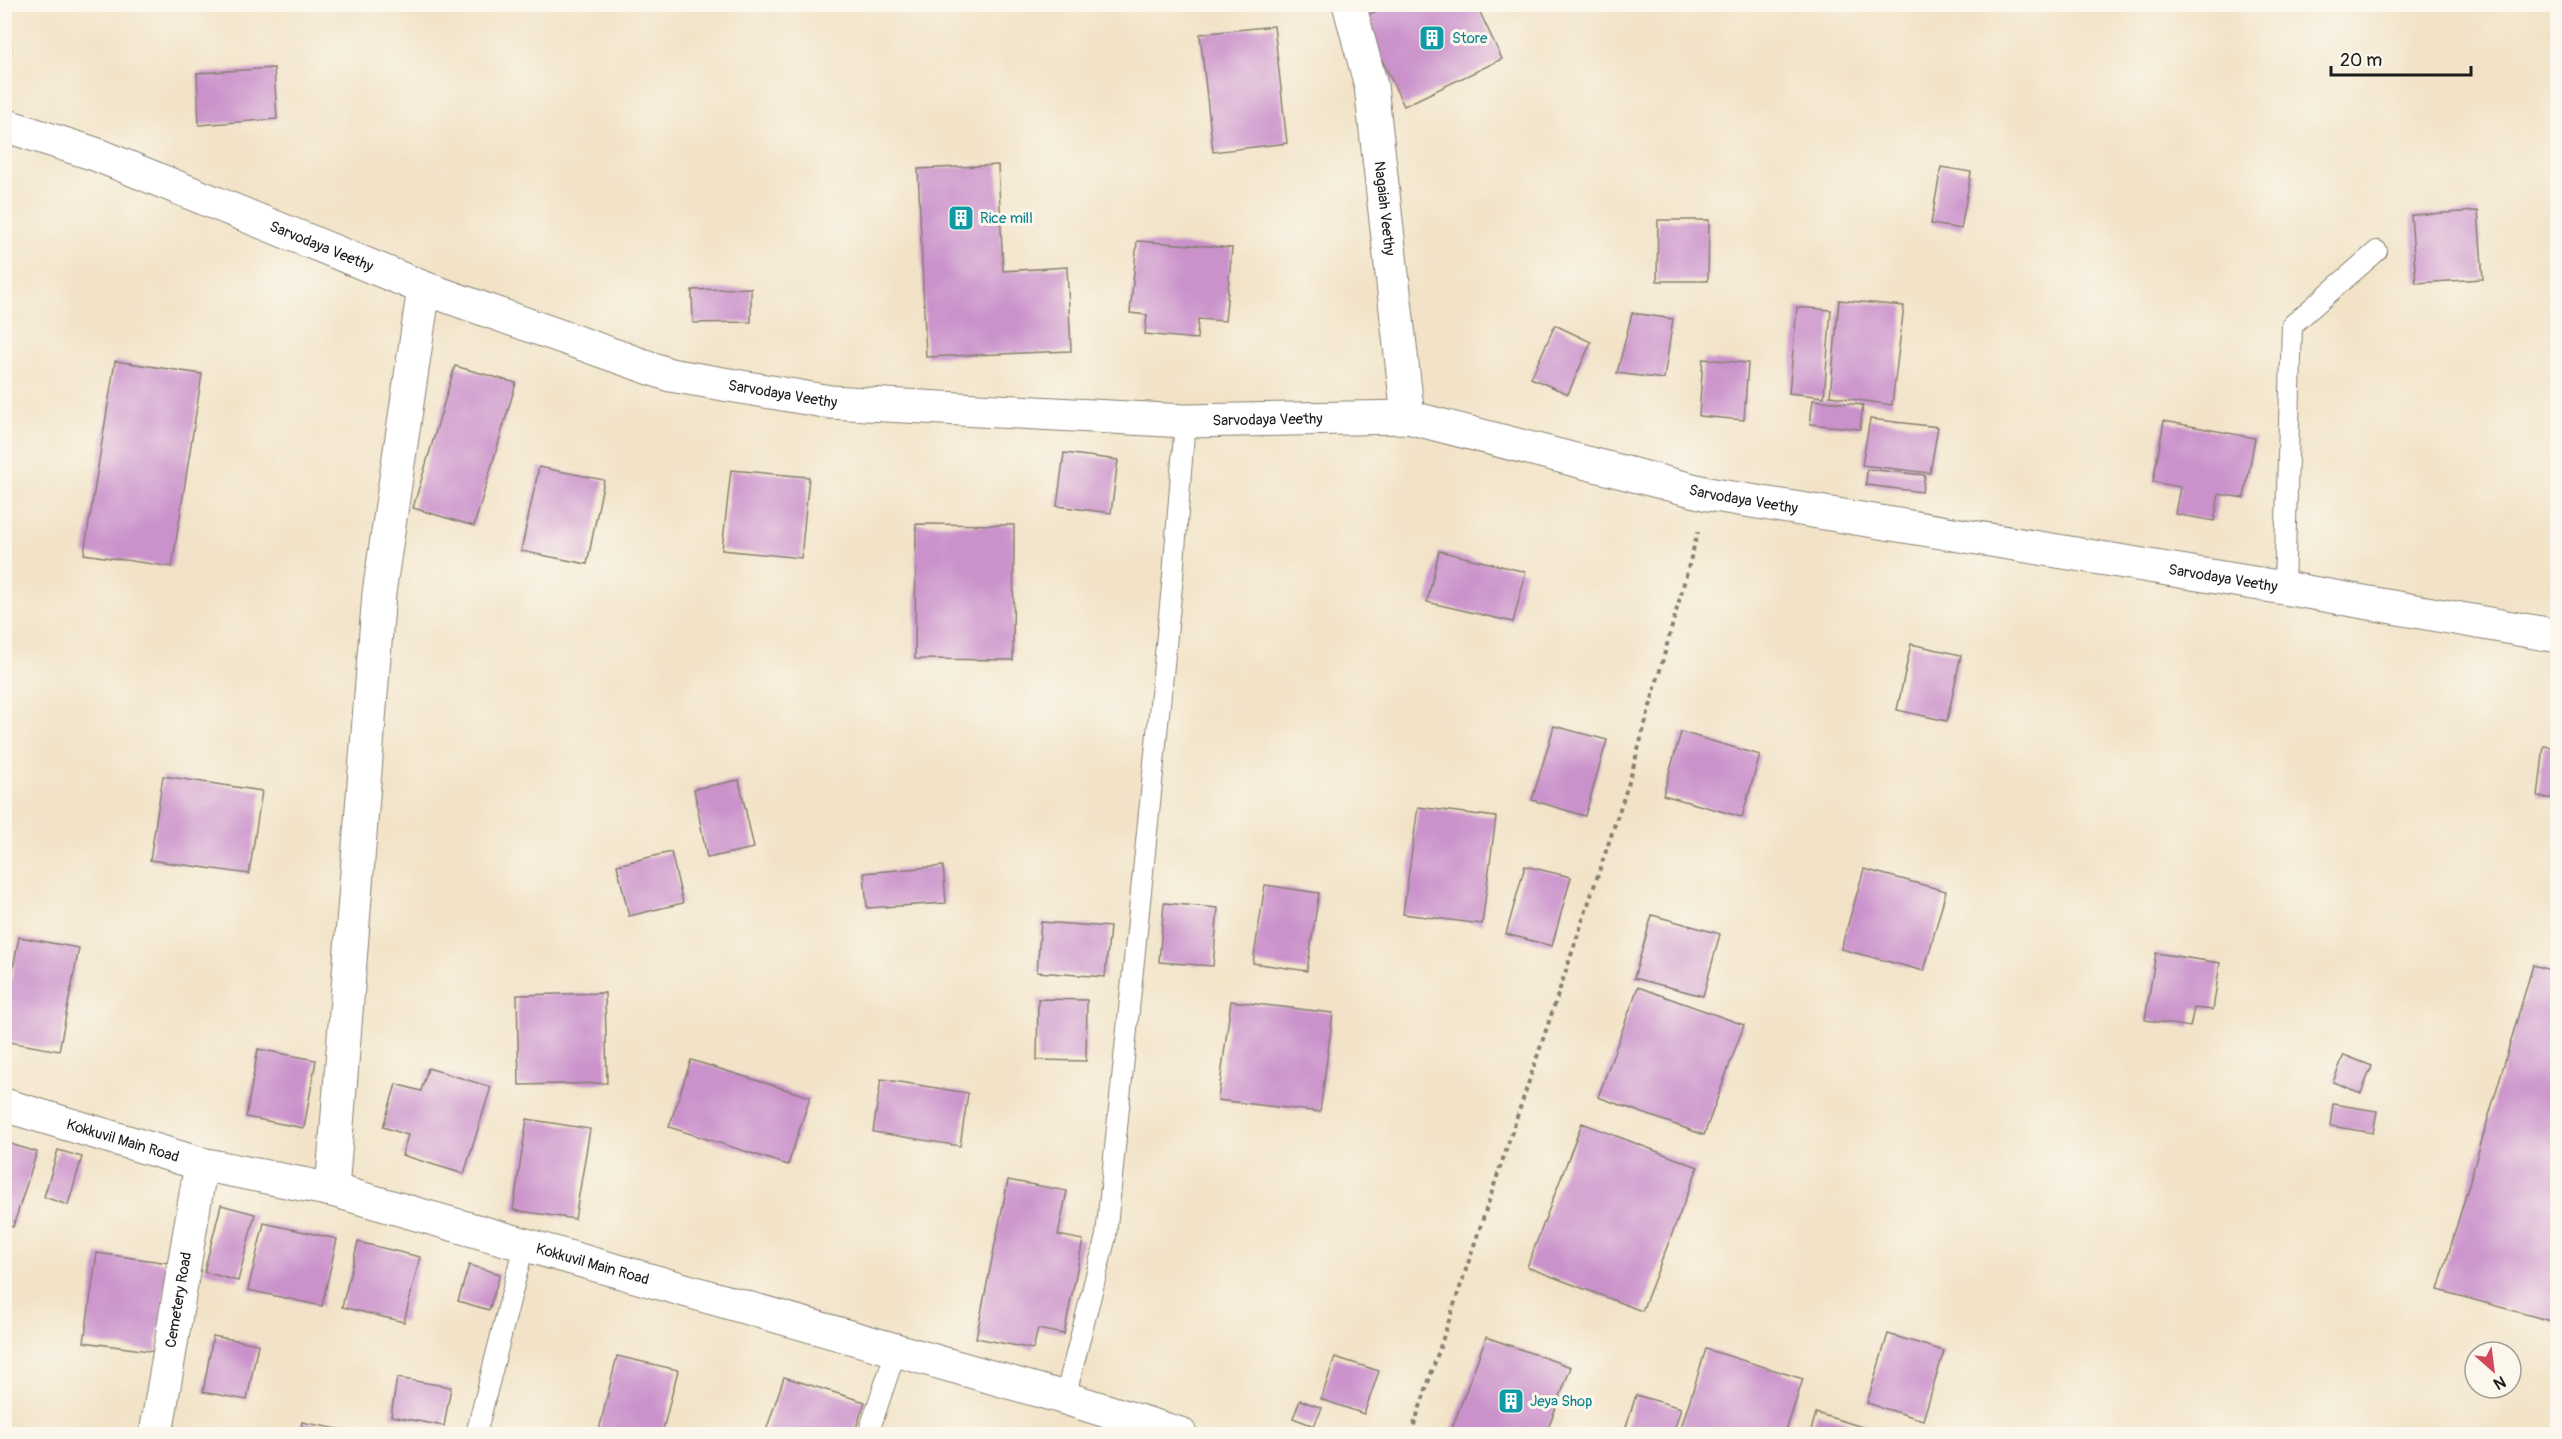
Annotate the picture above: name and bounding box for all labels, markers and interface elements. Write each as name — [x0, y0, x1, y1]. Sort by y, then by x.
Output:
building icon: Store — [1417, 23, 1447, 53]
place label: Store — [1452, 29, 1488, 48]
scale bar — [2331, 39, 2470, 77]
text: 20 m — [2340, 49, 2382, 72]
street label: Nagaiah Veethy — [1370, 160, 1399, 257]
building icon: Rice mill — [946, 203, 976, 233]
place label: Rice mill — [980, 209, 1033, 228]
street label: Sarvodaya Veethy — [267, 217, 377, 276]
street label: Sarvodaya Veethy — [727, 375, 838, 412]
street label: Sarvodaya Veethy — [1212, 409, 1323, 430]
street label: Sarvodaya Veethy — [1687, 480, 1800, 518]
street label: Sarvodaya Veethy — [2167, 560, 2279, 596]
street label: Kokkuvil Main Road — [64, 1115, 181, 1166]
street label: Kokkuvil Main Road — [534, 1239, 651, 1289]
street label: Cemetery Road — [161, 1251, 196, 1349]
north arrow — [2463, 1340, 2523, 1400]
text: N — [2490, 1371, 2509, 1394]
building icon: Jeya Shop — [1496, 1386, 1526, 1416]
place label: Jeya Shop — [1530, 1392, 1592, 1411]

